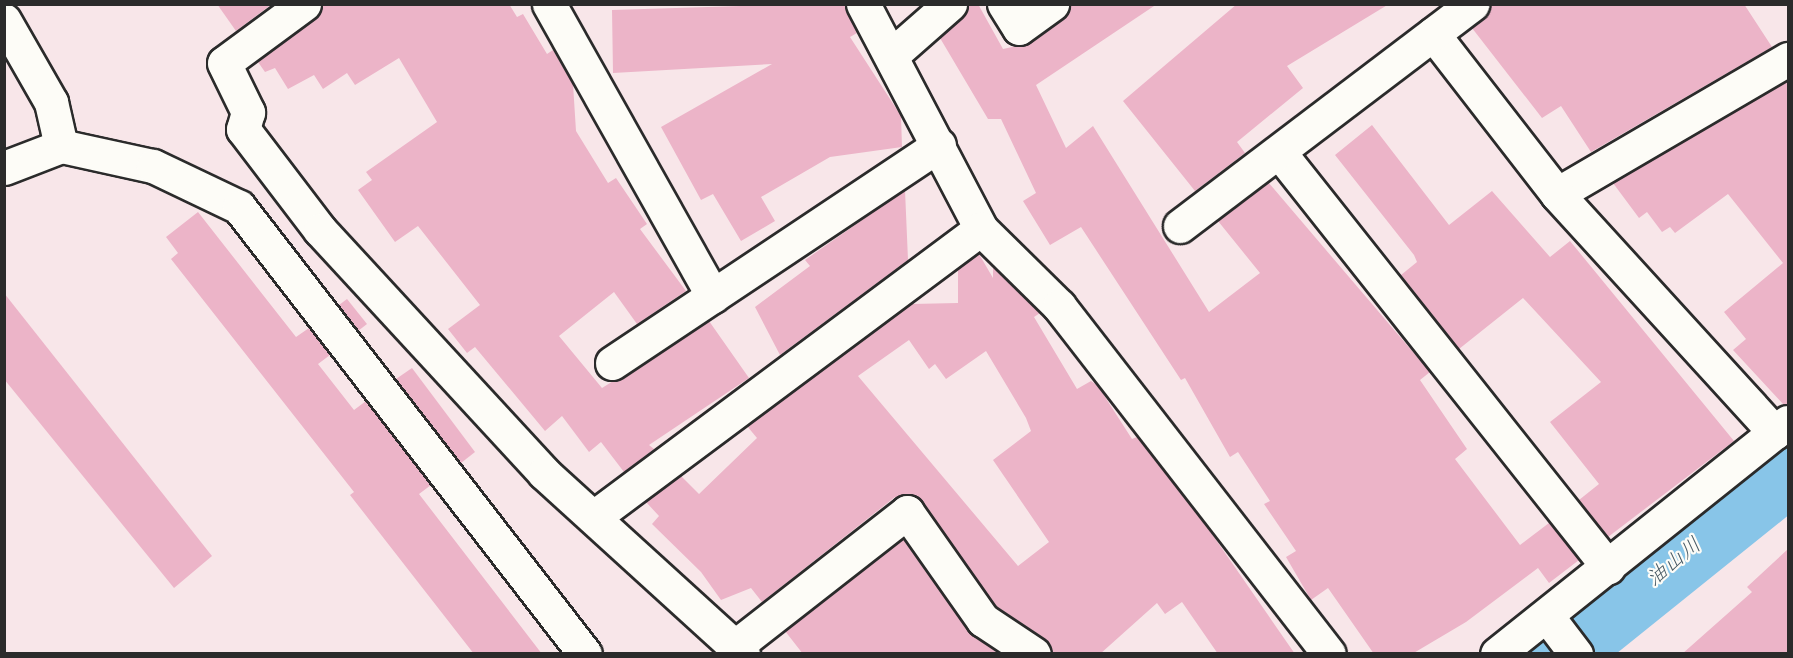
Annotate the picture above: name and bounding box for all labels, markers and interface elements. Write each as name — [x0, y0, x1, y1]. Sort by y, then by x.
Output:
water label: 油山川 — [1642, 532, 1706, 592]

